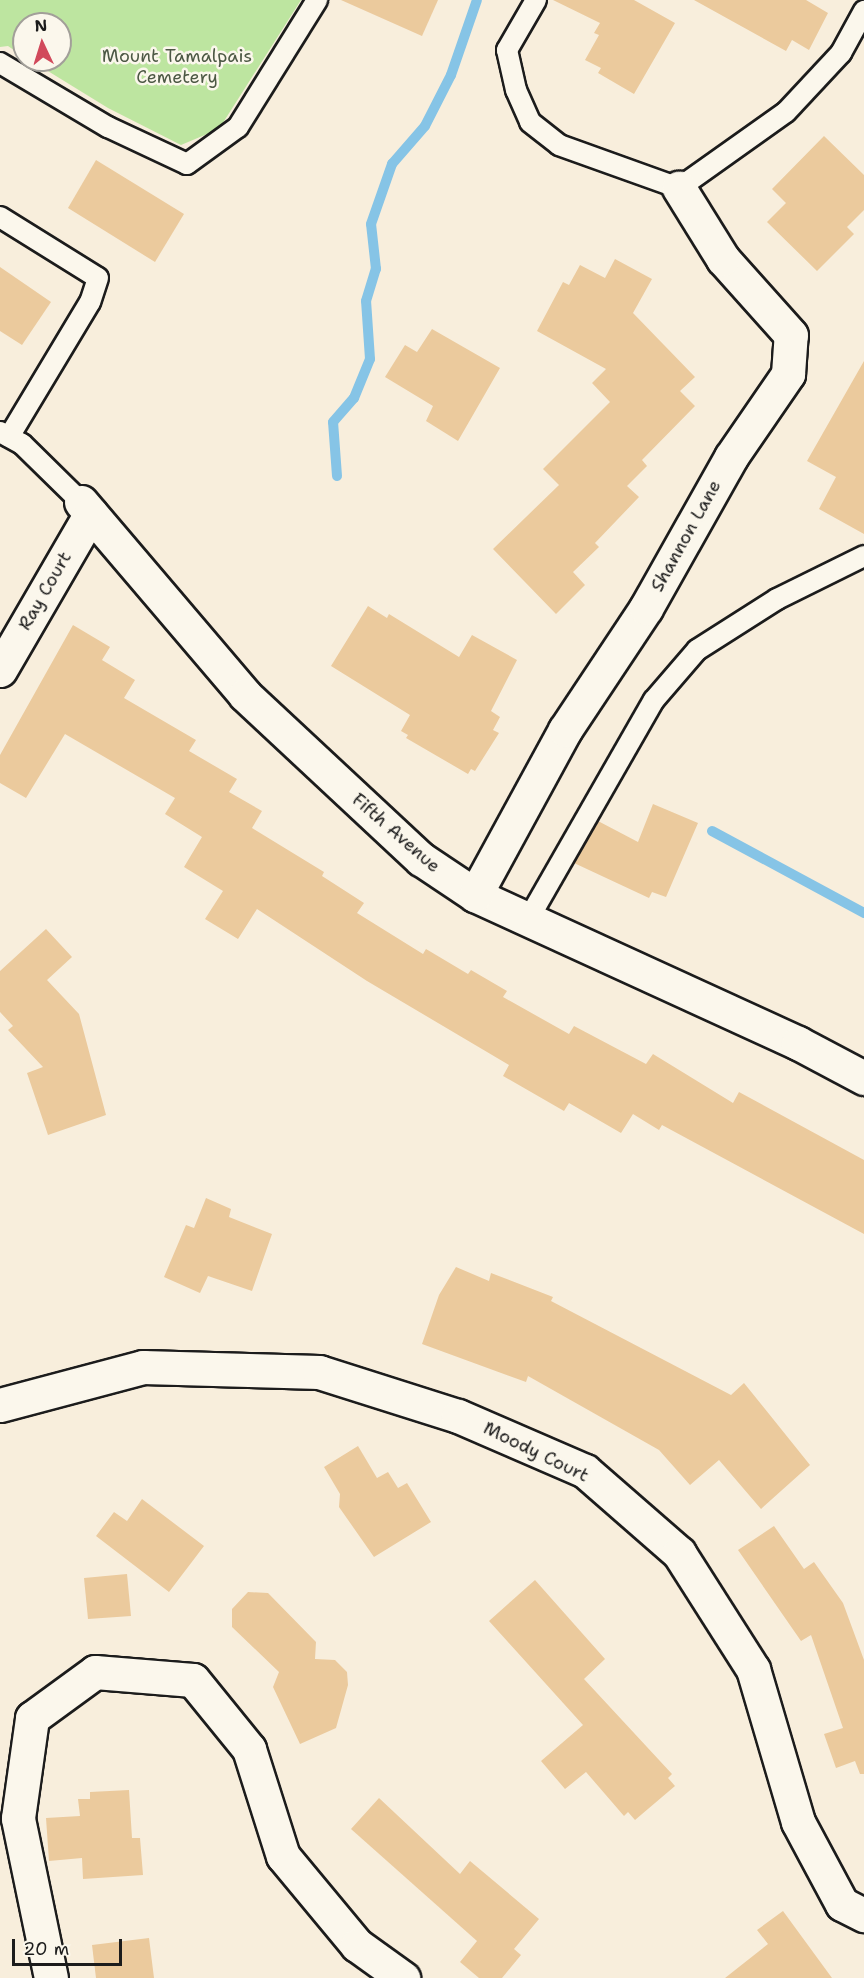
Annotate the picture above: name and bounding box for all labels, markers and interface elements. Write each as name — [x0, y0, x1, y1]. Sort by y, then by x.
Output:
north arrow — [12, 12, 72, 72]
text: N — [34, 15, 48, 36]
park label: Mount Tamalpais Cemetery — [102, 46, 252, 88]
street label: Shannon Lane — [646, 476, 726, 596]
street label: Ray Court — [14, 548, 76, 634]
street label: Fifth Avenue — [348, 789, 444, 877]
street label: Moody Court — [480, 1417, 592, 1487]
scale bar — [15, 1927, 124, 1965]
text: 20 m — [23, 1937, 69, 1961]

